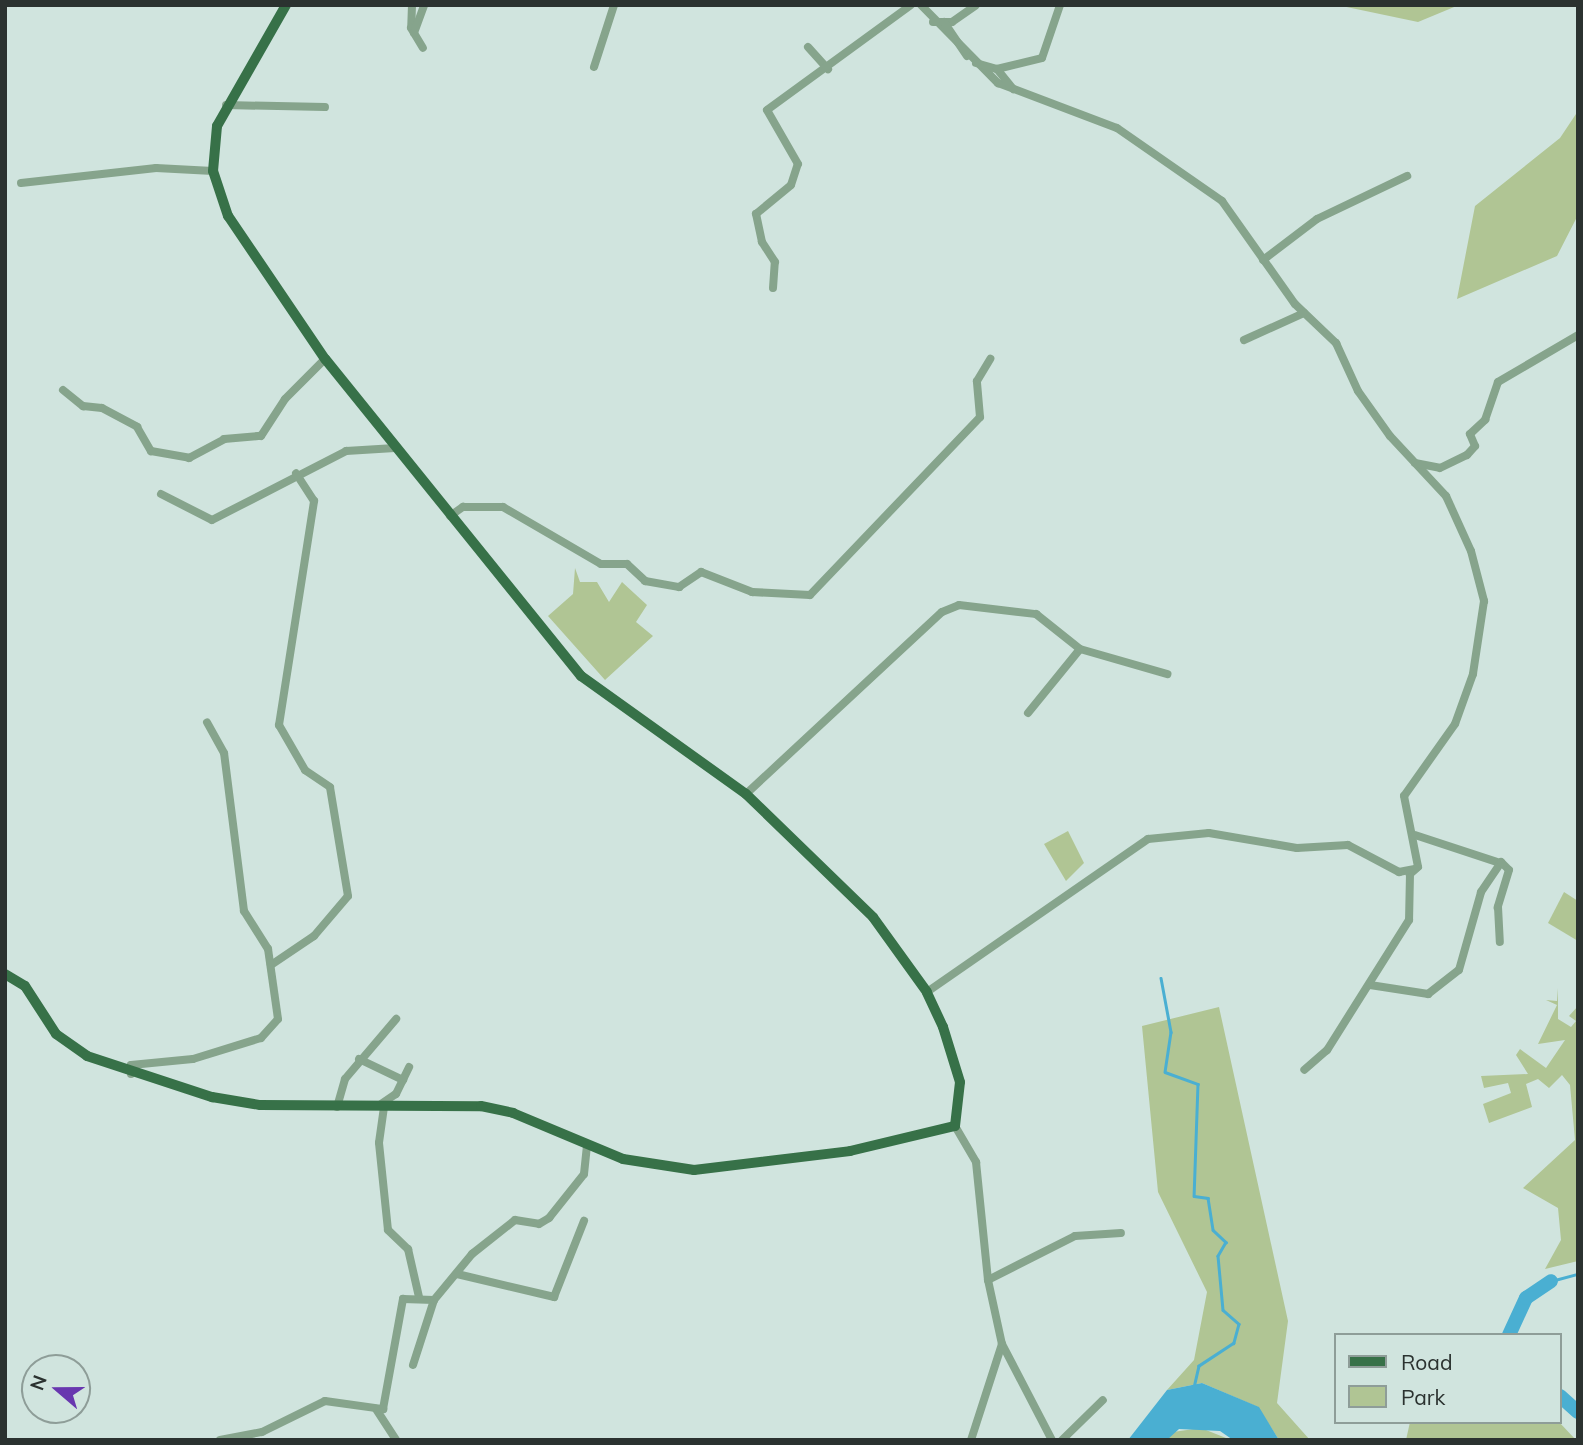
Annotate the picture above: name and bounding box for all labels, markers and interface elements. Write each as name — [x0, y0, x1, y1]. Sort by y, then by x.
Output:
legend — [1334, 1333, 1562, 1424]
text: Road — [1401, 1349, 1452, 1375]
north arrow — [21, 1354, 91, 1424]
text: N — [24, 1372, 52, 1393]
text: Park — [1401, 1384, 1445, 1410]

